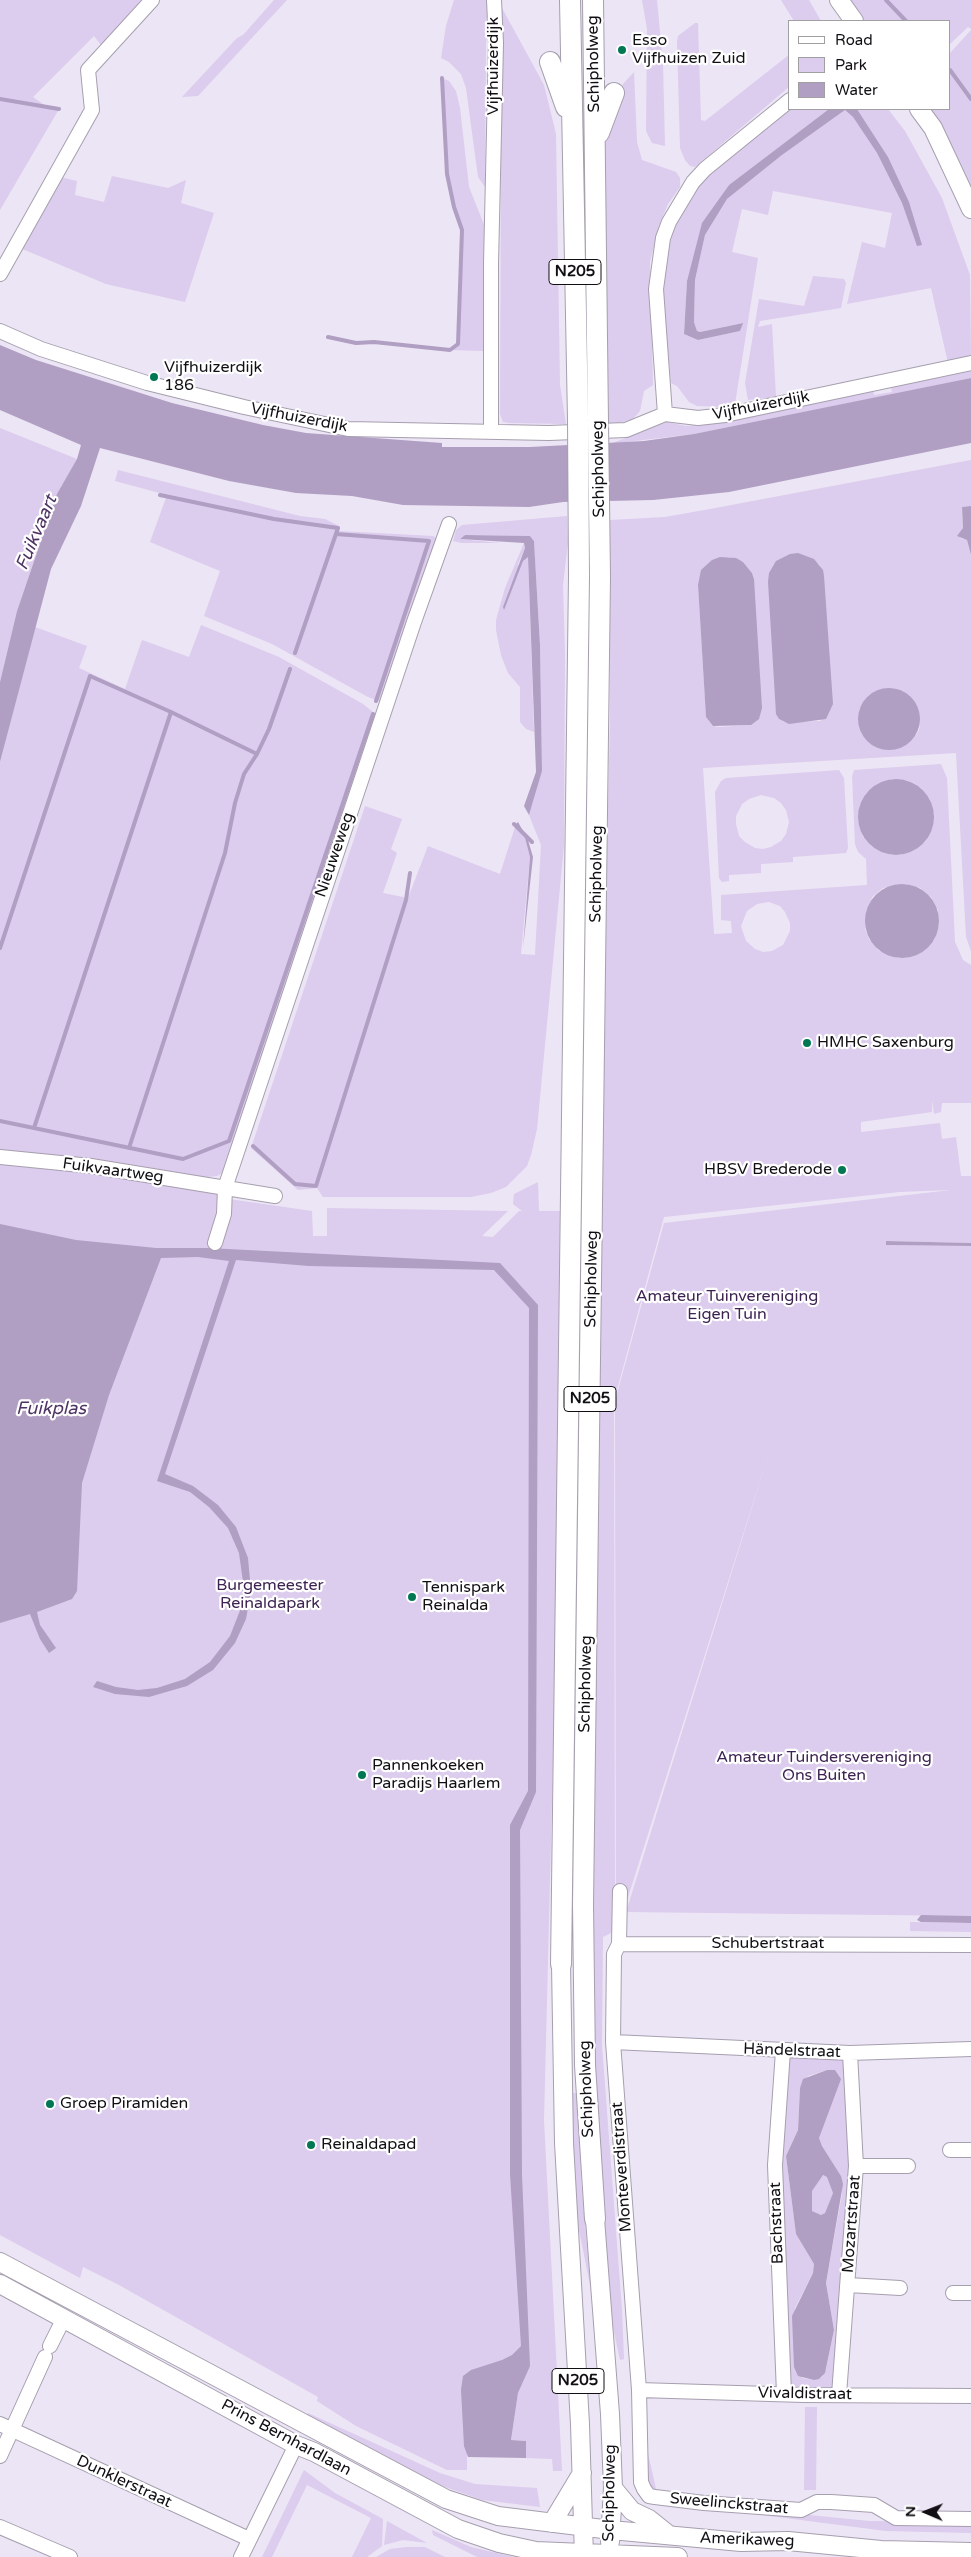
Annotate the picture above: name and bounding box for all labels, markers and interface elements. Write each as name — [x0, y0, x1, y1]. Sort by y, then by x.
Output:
street label: Schipholweg — [584, 15, 604, 113]
street label: Vijfhuizerdijk — [484, 17, 504, 115]
legend — [788, 20, 951, 110]
place label: Esso Vijfhuizen Zuid — [632, 31, 745, 69]
text: Road — [835, 31, 873, 49]
marker: Esso Vijfhuizen Zuid — [616, 44, 628, 56]
text: Park — [835, 56, 867, 74]
text: Water — [835, 81, 878, 99]
road number: N205 — [549, 260, 601, 284]
place label: Vijfhuizerdijk 186 — [164, 358, 262, 396]
marker: Vijfhuizerdijk 186 — [148, 371, 160, 383]
street label: Vijfhuizerdijk — [711, 387, 811, 425]
street label: Vijfhuizerdijk — [249, 399, 349, 437]
street label: Schipholweg — [589, 420, 609, 518]
water label: Fuikvaart — [12, 492, 62, 574]
street label: Nieuweweg — [311, 810, 359, 900]
street label: Schipholweg — [587, 825, 607, 923]
place label: HMHC Saxenburg — [817, 1033, 954, 1053]
marker: HMHC Saxenburg — [801, 1037, 813, 1049]
street label: Fuikvaartweg — [61, 1154, 165, 1188]
place label: HBSV Brederode — [704, 1160, 832, 1180]
marker: HBSV Brederode — [836, 1164, 848, 1176]
street label: Schipholweg — [582, 1230, 602, 1328]
park label: Amateur Tuinvereniging Eigen Tuin — [636, 1287, 818, 1325]
road number: N205 — [564, 1386, 616, 1412]
water label: Fuikplas — [16, 1398, 86, 1420]
park label: Burgemeester Reinaldapark — [216, 1576, 324, 1614]
place label: Tennispark Reinalda — [422, 1578, 505, 1616]
marker: Tennispark Reinalda — [406, 1591, 418, 1603]
street label: Schipholweg — [576, 1635, 596, 1733]
park label: Amateur Tuindersvereniging Ons Buiten — [716, 1748, 932, 1786]
place label: Pannenkoeken Paradijs Haarlem — [372, 1756, 500, 1794]
marker: Pannenkoeken Paradijs Haarlem — [356, 1769, 368, 1781]
street label: Schubertstraat — [712, 1934, 824, 1954]
street label: Schipholweg — [576, 2040, 598, 2138]
street label: Händelstraat — [743, 2040, 841, 2062]
place label: Groep Piramiden — [60, 2094, 188, 2114]
marker: Groep Piramiden — [44, 2098, 56, 2110]
street label: Monteverdistraat — [608, 2101, 636, 2233]
place label: Reinaldapad — [321, 2135, 416, 2155]
marker: Reinaldapad — [305, 2139, 317, 2151]
street label: Mozartstraat — [839, 2174, 865, 2274]
street label: Bachstraat — [766, 2182, 788, 2264]
road number: N205 — [552, 2368, 604, 2394]
street label: Vivaldistraat — [758, 2384, 852, 2404]
street label: Prins Bernhardlaan — [218, 2396, 354, 2480]
street label: Schipholweg — [600, 2444, 620, 2542]
street label: Dunklerstraat — [73, 2452, 175, 2512]
north arrow — [901, 2487, 951, 2537]
street label: Sweelinckstraat — [669, 2489, 789, 2519]
text: N — [902, 2506, 919, 2518]
street label: Amerikaweg — [699, 2529, 795, 2551]

